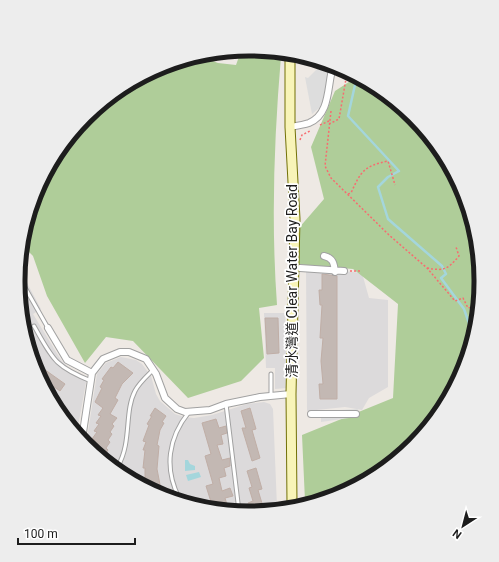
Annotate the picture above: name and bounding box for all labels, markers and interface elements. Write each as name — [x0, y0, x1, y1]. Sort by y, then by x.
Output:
street label: 清水灣道 Clear Water Bay Road — [284, 184, 300, 378]
north arrow — [443, 506, 483, 546]
scale bar — [18, 520, 135, 546]
text: N — [450, 526, 464, 541]
text: 100 m — [24, 527, 58, 541]

